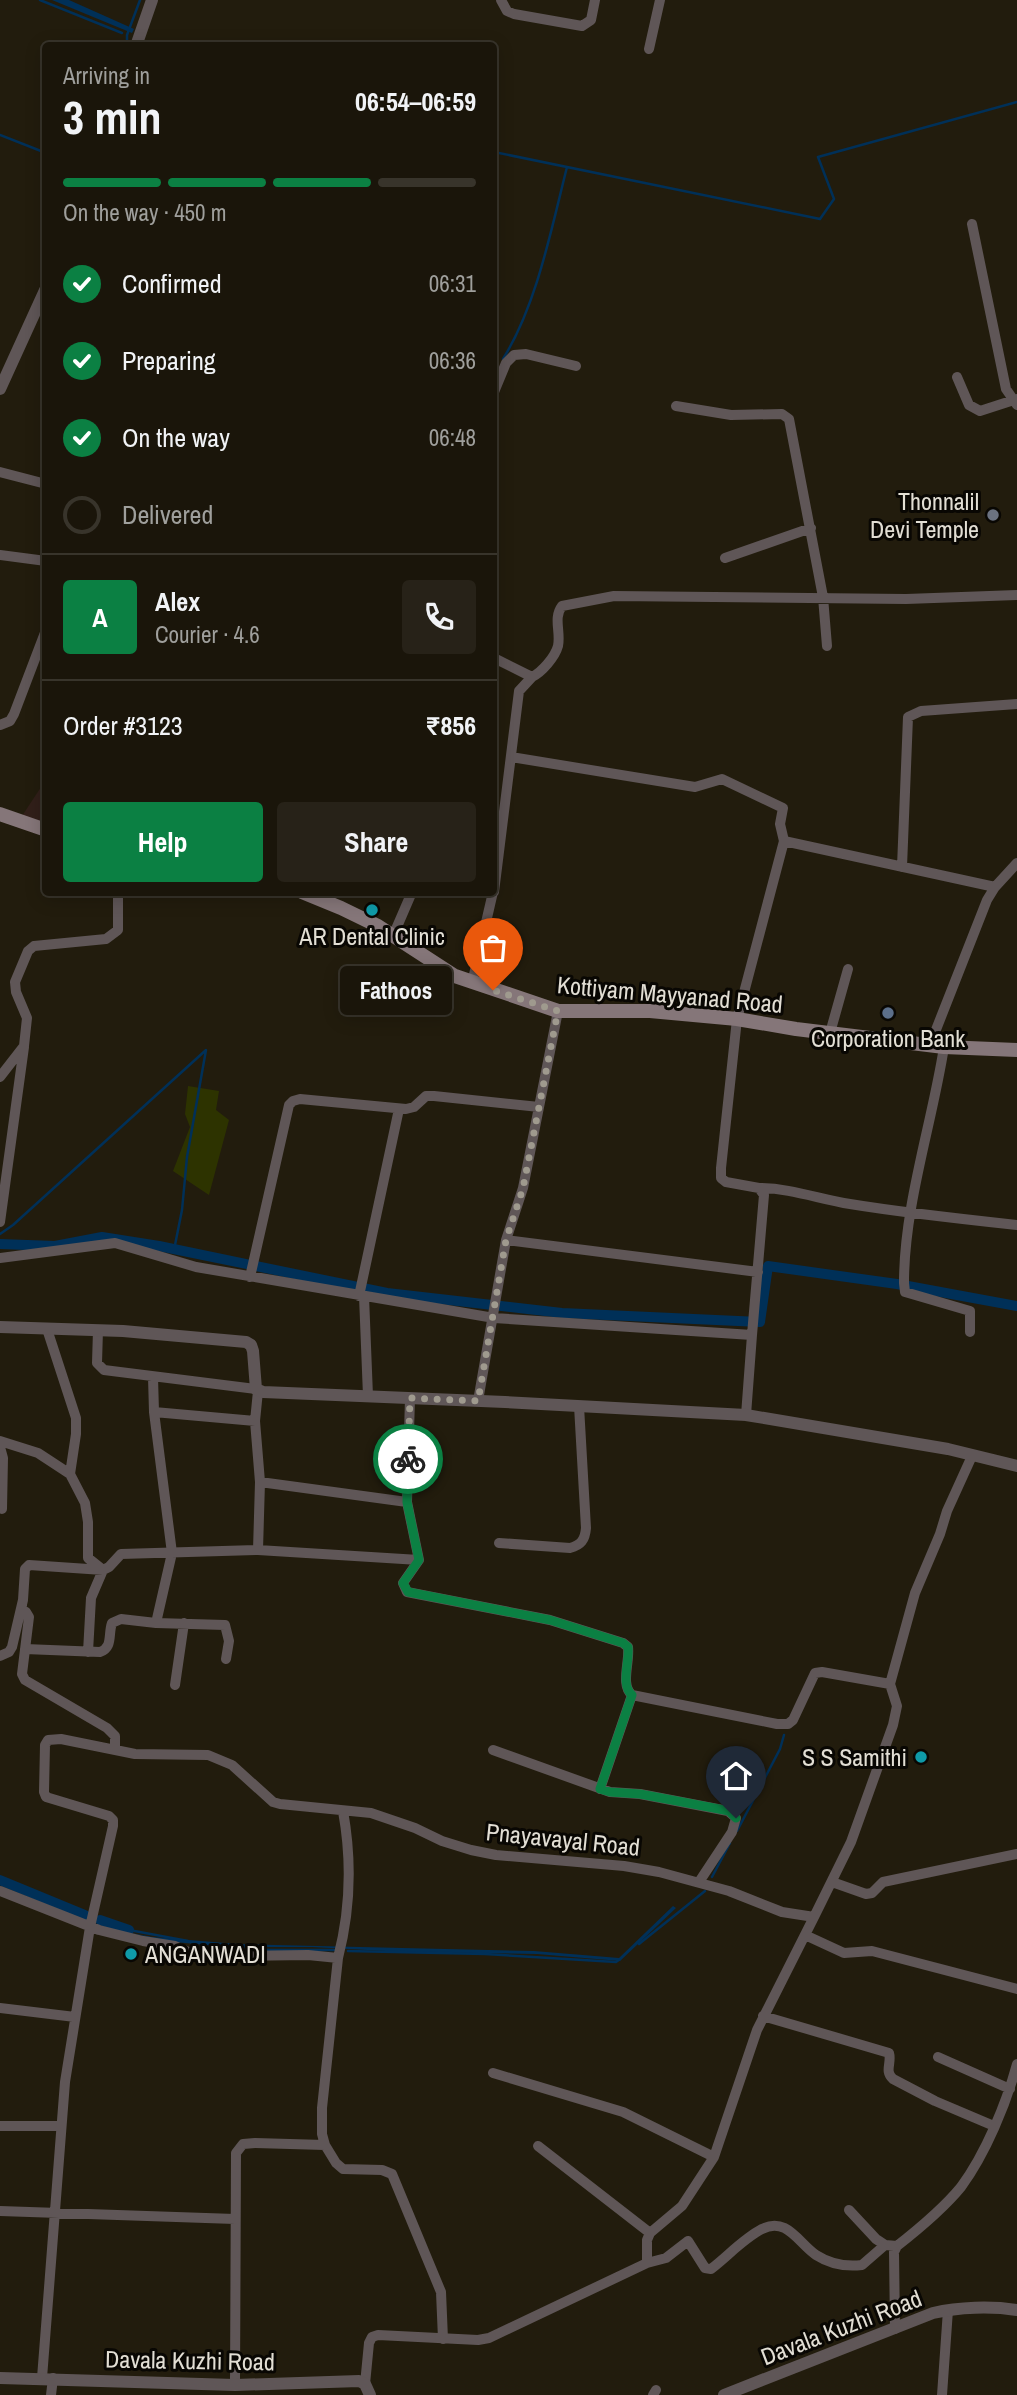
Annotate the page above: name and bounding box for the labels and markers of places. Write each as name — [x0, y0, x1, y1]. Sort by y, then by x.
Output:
place label: Thonnalil Devi Temple — [870, 485, 979, 545]
marker: Thonnalil Devi Temple — [985, 507, 1001, 523]
marker: AR Dental Clinic — [364, 902, 380, 918]
pin — [463, 918, 523, 990]
place label: AR Dental Clinic — [298, 920, 445, 952]
callout: Fathoos — [339, 965, 451, 1014]
marker: Corporation Bank — [880, 1005, 896, 1021]
place label: Corporation Bank — [811, 1022, 965, 1054]
place label: S S Samithi — [802, 1741, 907, 1773]
pin — [706, 1746, 766, 1818]
marker: S S Samithi — [913, 1749, 929, 1765]
place label: ANGANWADI — [144, 1938, 266, 1970]
marker: ANGANWADI — [123, 1946, 139, 1962]

